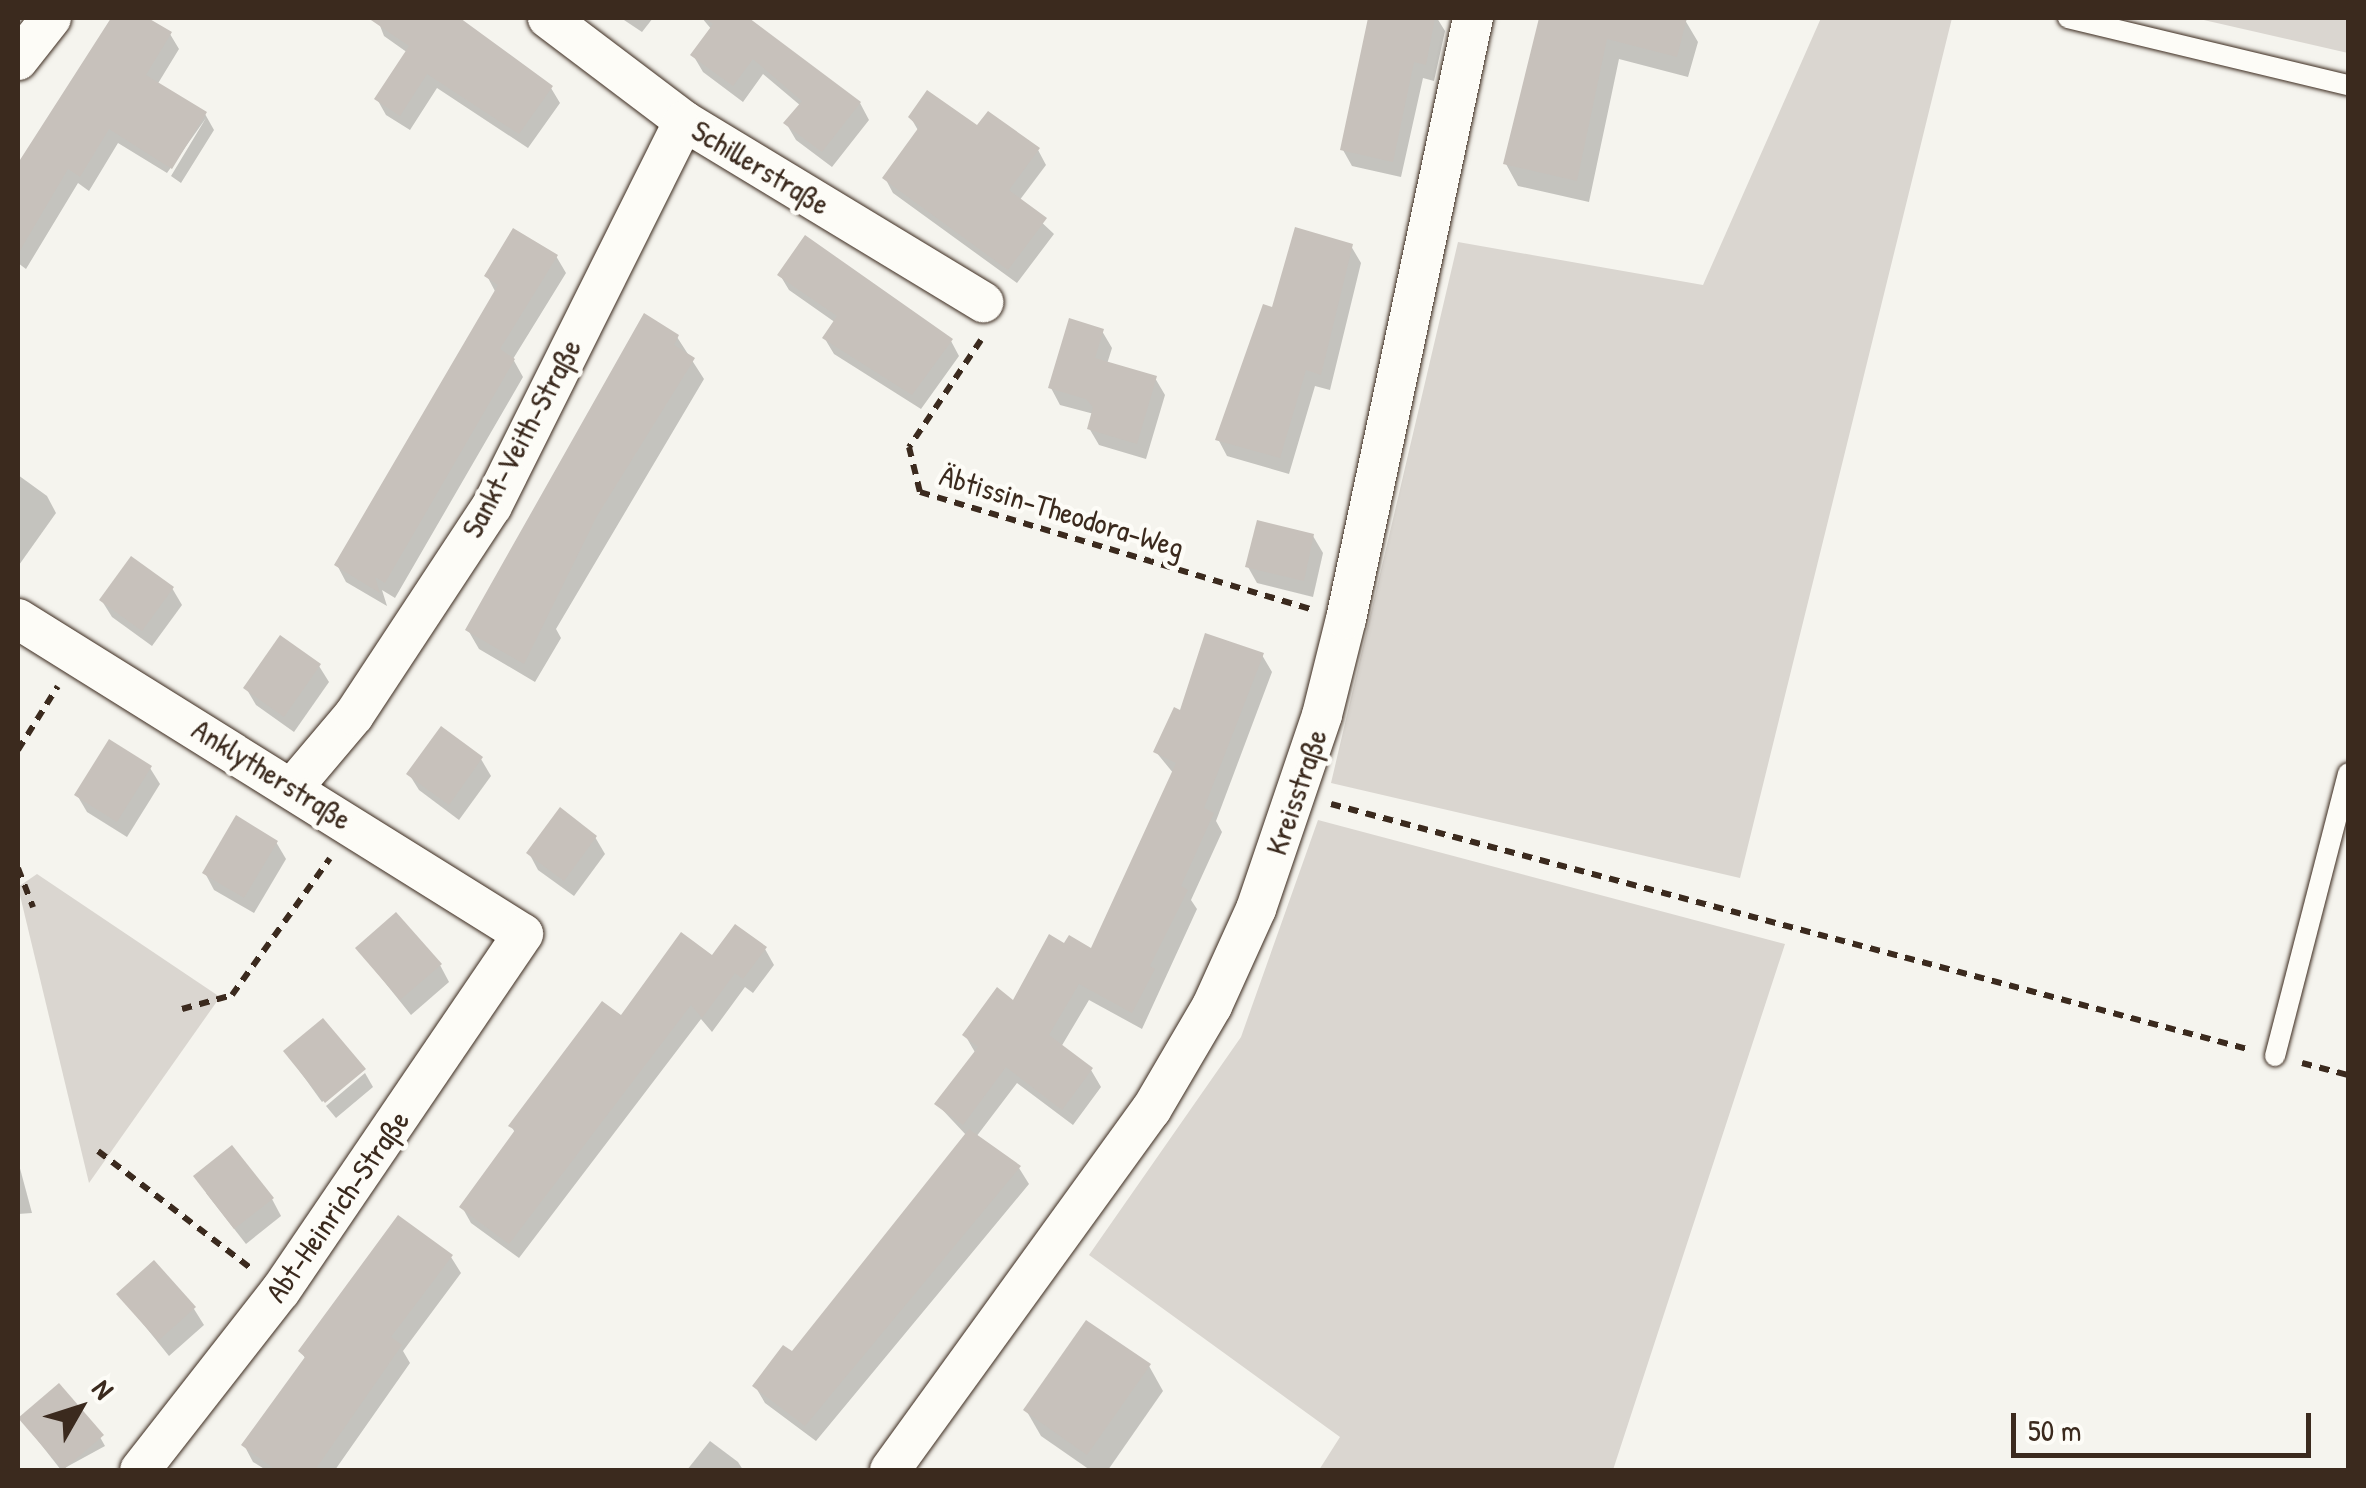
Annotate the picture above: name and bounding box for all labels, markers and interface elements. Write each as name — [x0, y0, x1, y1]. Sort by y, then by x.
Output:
street label: Schillerstraße — [686, 112, 836, 222]
street label: Sankt-Veith-Straße — [454, 333, 588, 543]
street label: Äbtissin-Theodora-Weg — [936, 457, 1188, 565]
street label: Anklytherstraße — [186, 711, 358, 837]
street label: Kreisstraße — [1258, 724, 1334, 860]
street label: Abt-Heinrich-Straße — [258, 1103, 416, 1309]
north arrow — [30, 1358, 130, 1458]
text: N — [84, 1371, 123, 1407]
scale bar — [2016, 1393, 2316, 1455]
text: 50 m — [2028, 1410, 2081, 1450]

